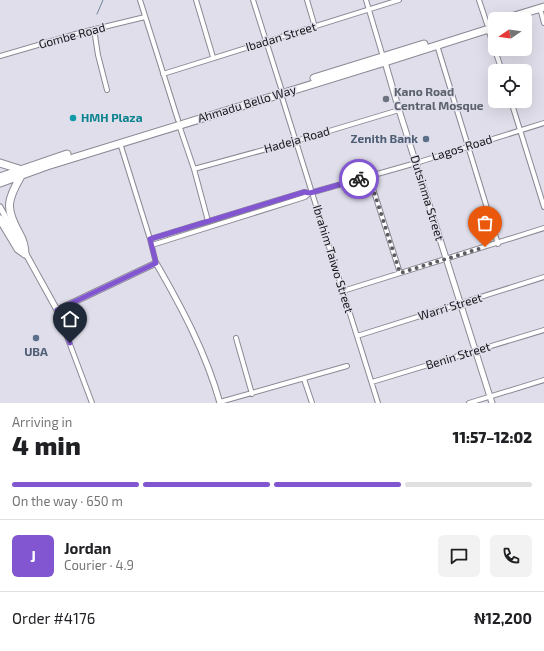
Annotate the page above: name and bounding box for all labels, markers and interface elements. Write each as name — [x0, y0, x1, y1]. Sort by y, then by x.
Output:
north arrow — [488, 12, 532, 56]
map controls — [488, 12, 532, 108]
street label: Gombe Road — [37, 19, 107, 51]
street label: Ibadan Street — [244, 19, 318, 53]
button: locate — [488, 64, 532, 108]
street label: Ahmadu Bello Way — [196, 81, 298, 125]
place label: Kano Road Central Mosque — [394, 84, 484, 112]
marker: Kano Road Central Mosque — [381, 94, 391, 104]
place label: HMH Plaza — [81, 110, 143, 124]
marker: HMH Plaza — [68, 113, 78, 123]
street label: Hadeja Road — [262, 123, 332, 156]
place label: Zenith Bank — [351, 131, 418, 145]
street label: Lagos Road — [430, 131, 494, 163]
marker: Zenith Bank — [421, 134, 431, 144]
street label: Dutsinma Street — [408, 153, 448, 242]
courier — [339, 159, 379, 199]
icon: bike — [348, 168, 370, 190]
street label: Ibrahim Taiwo Street — [311, 203, 357, 315]
pin — [468, 206, 502, 247]
icon: bag — [474, 212, 496, 234]
street label: Warri Street — [416, 290, 484, 322]
pin — [53, 302, 87, 343]
icon: home — [59, 308, 81, 330]
marker: UBA — [31, 333, 41, 343]
street label: Benin Street — [424, 338, 492, 372]
place label: UBA — [24, 344, 48, 358]
text: Arriving in — [12, 414, 72, 430]
text: 11:57–12:02 — [452, 428, 532, 446]
text: 4 min — [12, 429, 81, 460]
text: On the way · 650 m — [12, 493, 123, 509]
button: chat — [438, 535, 480, 577]
button: phone — [490, 535, 532, 577]
text: Jordan — [64, 539, 111, 557]
text: J — [30, 547, 36, 565]
text: Courier · 4.9 — [64, 557, 134, 573]
text: Order #4176 — [12, 609, 95, 627]
text: ₦12,200 — [474, 609, 532, 627]

